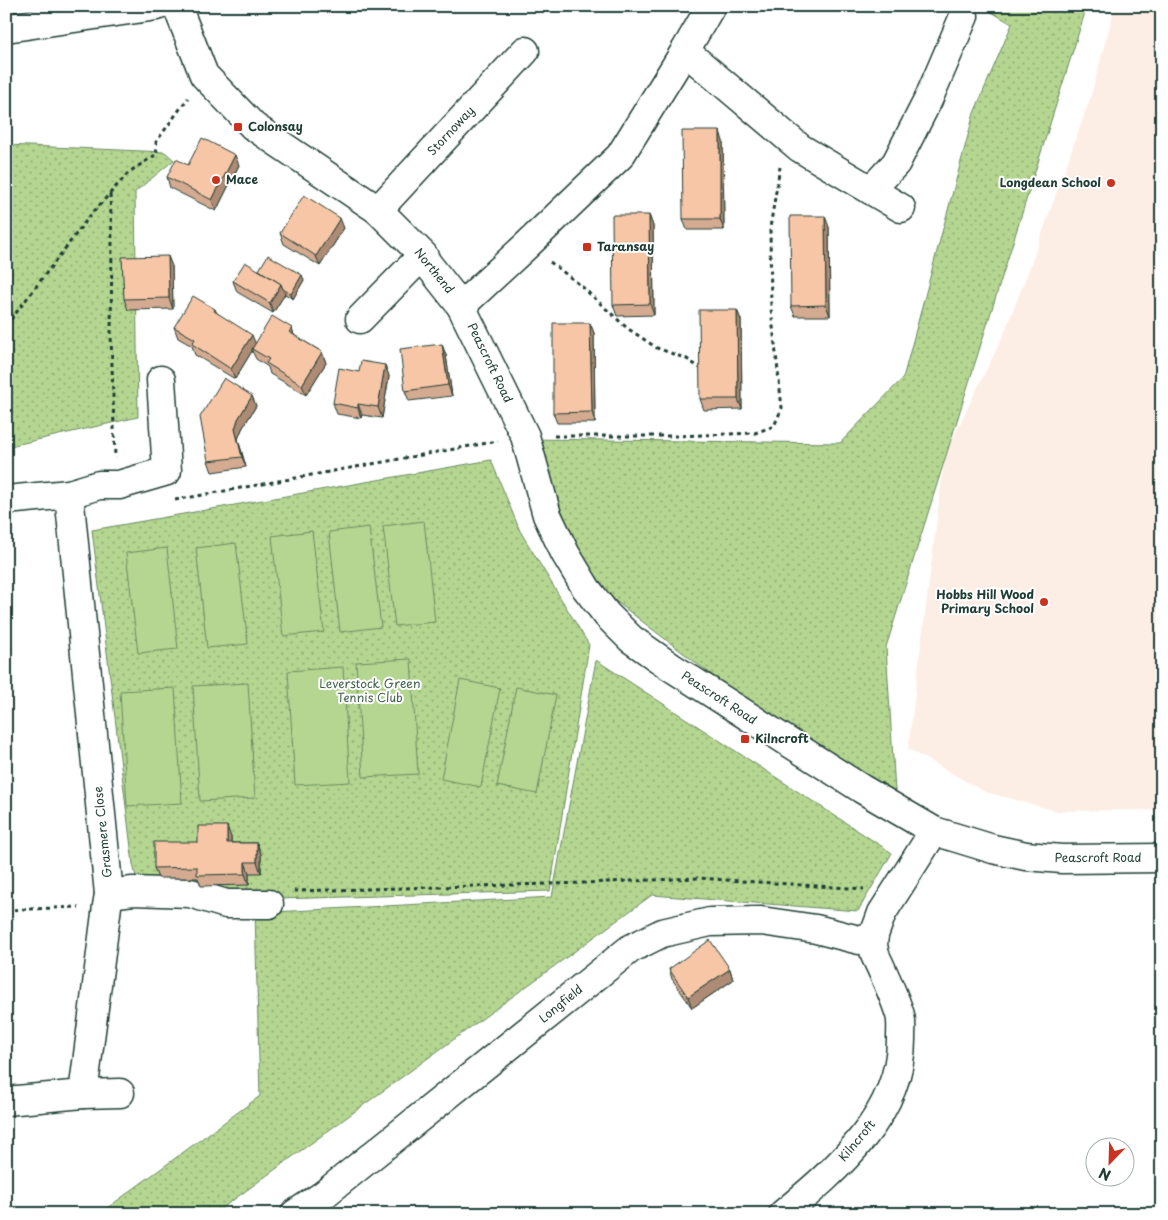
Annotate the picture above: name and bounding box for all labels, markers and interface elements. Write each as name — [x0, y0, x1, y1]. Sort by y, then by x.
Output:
street label: Stornoway — [423, 102, 478, 159]
place label: Colonsay — [248, 117, 303, 135]
marker: Colonsay — [232, 121, 244, 133]
place label: Mace — [226, 170, 258, 188]
place label: Longdean School — [1000, 173, 1101, 191]
marker: Mace — [210, 174, 222, 186]
marker: Longdean School — [1105, 177, 1117, 189]
place label: Taransay — [597, 237, 654, 255]
marker: Taransay — [581, 241, 593, 253]
street label: Northend — [411, 244, 459, 297]
street label: Peascroft Road — [464, 320, 518, 406]
place label: Hobbs Hill Wood Primary School — [936, 585, 1035, 617]
marker: Hobbs Hill Wood Primary School — [1038, 596, 1050, 608]
street label: Peascroft Road — [678, 666, 761, 728]
park label: Leverstock Green Tennis Club — [319, 674, 421, 706]
place label: Kilncroft — [755, 729, 809, 747]
marker: Kilncroft — [739, 733, 751, 745]
street label: Grasmere Close — [88, 786, 116, 879]
street label: Peascroft Road — [1055, 848, 1141, 866]
street label: Longfield — [535, 980, 586, 1026]
street label: Kilncroft — [833, 1116, 879, 1165]
north arrow — [1086, 1138, 1136, 1188]
text: N — [1096, 1163, 1114, 1186]

